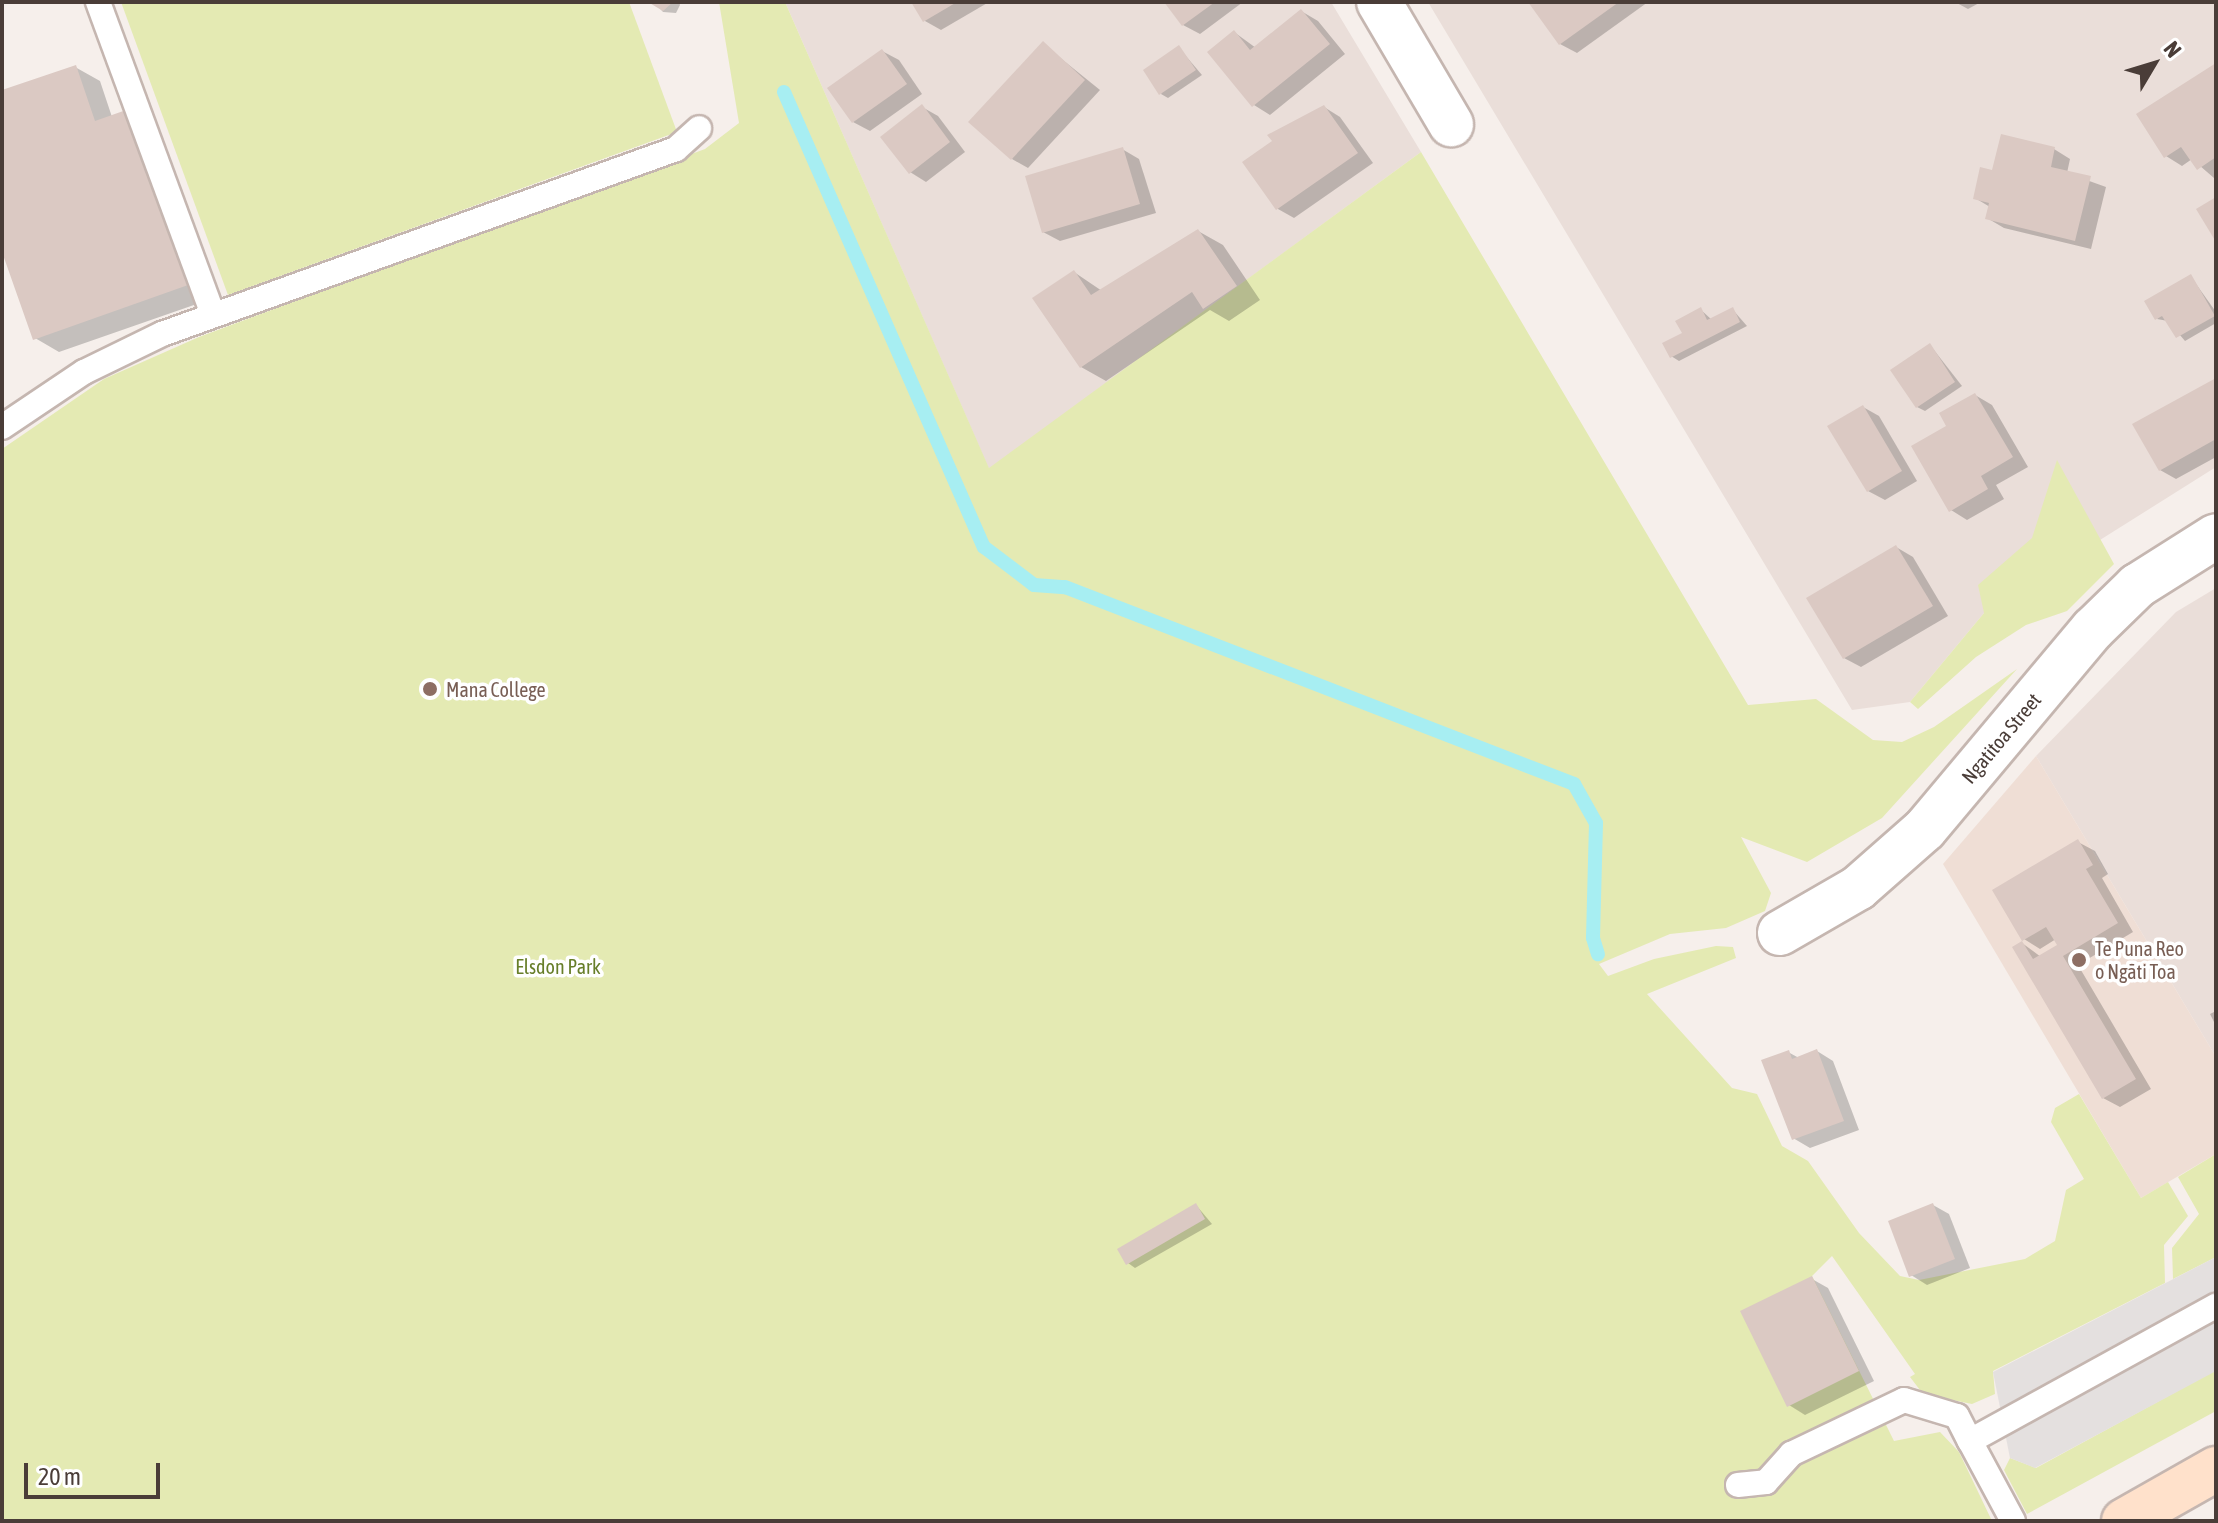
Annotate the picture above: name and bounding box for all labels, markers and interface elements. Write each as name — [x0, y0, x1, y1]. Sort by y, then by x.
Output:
north arrow — [2114, 24, 2194, 104]
text: N — [2159, 36, 2187, 62]
place label: Mana College — [446, 677, 546, 701]
marker: Mana College — [421, 680, 439, 698]
street label: Ngatitoa Street — [1956, 688, 2046, 788]
place label: Te Puna Reo o Ngāti Toa — [2095, 936, 2184, 983]
marker: Te Puna Reo o Ngāti Toa — [2070, 951, 2088, 969]
park label: Elsdon Park — [515, 954, 601, 978]
scale bar — [28, 1447, 164, 1497]
text: 20 m — [38, 1463, 81, 1490]

